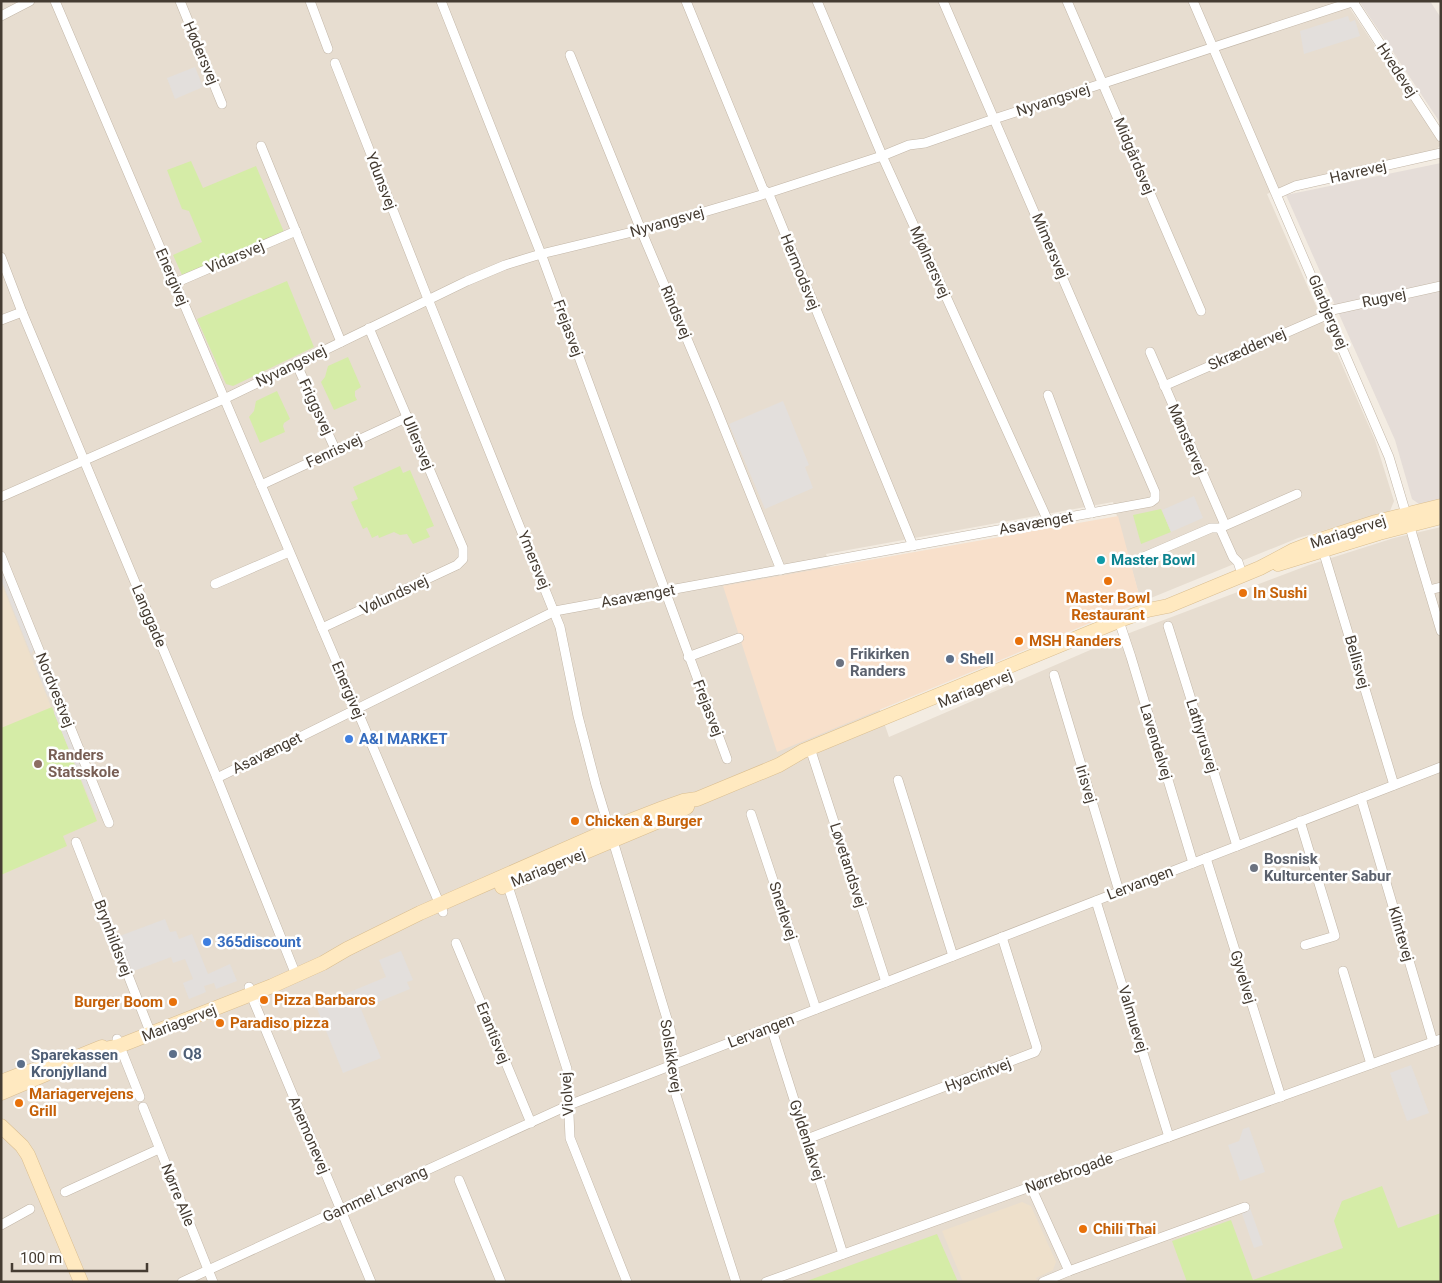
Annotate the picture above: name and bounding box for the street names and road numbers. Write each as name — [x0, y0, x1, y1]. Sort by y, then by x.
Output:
street label: Hødersvej — [180, 19, 222, 87]
street label: Hvedevej — [1373, 40, 1421, 100]
street label: Nyvangsvej — [1014, 80, 1092, 120]
street label: Midgårdsvej — [1110, 115, 1158, 197]
street label: Ydunsvej — [362, 150, 400, 212]
street label: Havrevej — [1328, 157, 1388, 187]
street label: Nyvangsvej — [628, 203, 706, 241]
street label: Mimersvej — [1028, 211, 1072, 281]
street label: Mjølnersvej — [906, 223, 954, 301]
street label: Hermodsvej — [777, 231, 823, 313]
street label: Vidarsvej — [203, 237, 267, 277]
street label: Energivej — [152, 246, 192, 308]
street label: Glarbjergvej — [1304, 272, 1352, 352]
street label: Rindsvej — [657, 283, 695, 341]
street label: Rugvej — [1360, 285, 1408, 311]
street label: Frejasvej — [549, 297, 587, 359]
street label: Skræddervej — [1205, 324, 1289, 374]
street label: Nyvangsvej — [253, 341, 329, 391]
street label: Friggsvej — [295, 376, 337, 438]
street label: Mønstervej — [1164, 401, 1210, 477]
street label: Ullersvej — [399, 413, 437, 473]
street label: Fenrisvej — [303, 430, 365, 472]
street label: Asavænget — [997, 508, 1075, 538]
street label: Mariagervej — [1308, 511, 1388, 553]
street label: Ymersvej — [514, 528, 554, 592]
street label: Vølundsvej — [357, 571, 431, 619]
street label: Asavænget — [599, 581, 677, 611]
street label: Langgade — [128, 582, 170, 650]
street label: Bellisvej — [1341, 633, 1373, 691]
street label: Nordvestvej — [32, 650, 78, 730]
street label: Energivej — [328, 659, 368, 721]
street label: Mariagervej — [935, 666, 1015, 712]
street label: Frejasvej — [689, 677, 727, 739]
street label: Lathyrusvej — [1182, 697, 1222, 775]
street label: Lavendelvej — [1136, 702, 1176, 782]
street label: Asavænget — [229, 728, 305, 778]
street label: Irisvej — [1072, 763, 1100, 805]
street label: Løvetandsvej — [826, 820, 870, 910]
street label: Mariagervej — [508, 845, 588, 891]
street label: Lervangen — [1104, 862, 1176, 904]
street label: Snerlevej — [765, 879, 801, 943]
street label: Brynhildsvej — [90, 897, 136, 979]
street label: Klintevej — [1385, 904, 1417, 964]
street label: Gyvelvej — [1226, 948, 1260, 1006]
street label: Valmuevej — [1114, 983, 1152, 1055]
street label: Erantisvej — [473, 1000, 513, 1066]
street label: Mariagervej — [139, 1001, 219, 1045]
street label: Lervangen — [725, 1010, 797, 1052]
street label: Solsikkevej — [656, 1018, 686, 1094]
street label: Hyacintvej — [942, 1054, 1014, 1096]
street label: Violvej — [556, 1071, 578, 1117]
street label: Anemonevej — [285, 1093, 333, 1177]
street label: Gyldenlakvej — [785, 1097, 829, 1183]
street label: Nørrebrogade — [1023, 1149, 1115, 1197]
street label: Nørre Alle — [157, 1161, 199, 1229]
street label: Gammel Lervang — [320, 1162, 430, 1226]

